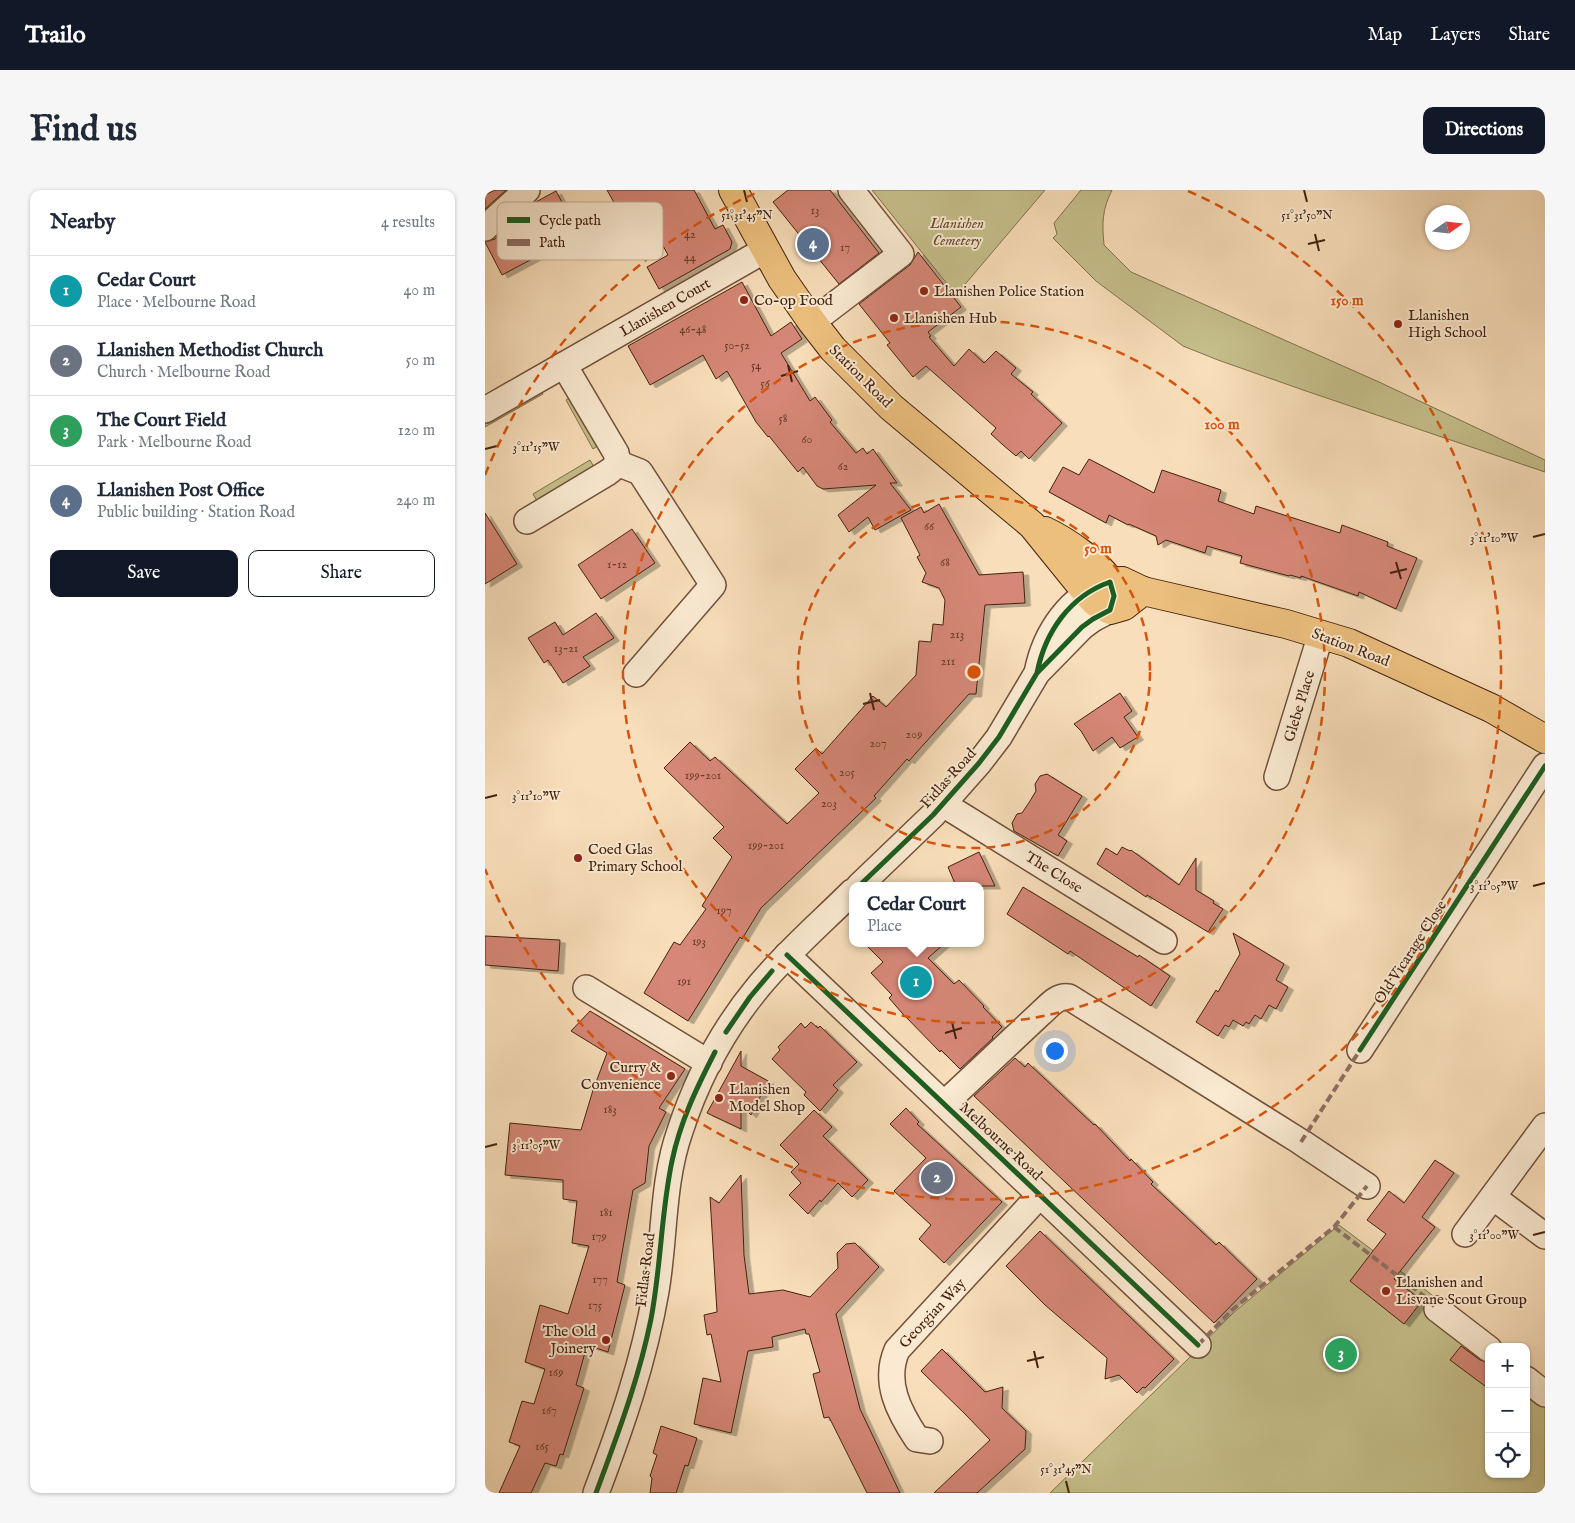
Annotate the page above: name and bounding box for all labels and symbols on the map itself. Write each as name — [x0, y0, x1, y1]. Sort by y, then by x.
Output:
legend — [497, 202, 663, 260]
house number: 13 — [811, 203, 819, 218]
north arrow — [1425, 205, 1470, 250]
text: 51°31'45"N — [721, 208, 773, 223]
text: 51°31'50"N — [1281, 208, 1333, 223]
text: Cycle path — [539, 212, 601, 230]
park label: Llanishen Cemetery — [929, 214, 984, 250]
pin: 4 — [797, 225, 829, 263]
house number: 42 — [684, 227, 696, 242]
text: Path — [539, 234, 566, 252]
house number: 17 — [840, 240, 850, 255]
house number: 44 — [684, 250, 696, 265]
street label: Llanishen Court — [616, 274, 714, 341]
place label: Llanishen Police Station — [934, 282, 1084, 301]
marker: Llanishen Police Station — [918, 285, 930, 297]
place label: Co-op Food — [754, 291, 834, 310]
text: 150 m — [1330, 291, 1364, 310]
marker: Co-op Food — [738, 294, 750, 306]
place label: Llanishen High School — [1408, 306, 1487, 342]
place label: Llanishen Hub — [904, 309, 997, 328]
marker: Llanishen Hub — [888, 312, 900, 324]
marker: Llanishen High School — [1392, 318, 1404, 330]
house number: 46-48 — [679, 322, 707, 337]
house number: 50-52 — [724, 338, 750, 353]
street label: Station Road — [825, 341, 897, 413]
house number: 54 — [751, 358, 761, 373]
house number: 56 — [760, 376, 771, 391]
house number: 58 — [778, 411, 788, 426]
text: 100 m — [1204, 415, 1240, 434]
house number: 60 — [802, 432, 813, 447]
text: 3°11'15"W — [513, 440, 560, 455]
house number: 62 — [838, 459, 849, 474]
house number: 66 — [924, 519, 935, 534]
text: 3°11'10"W — [1470, 531, 1519, 546]
text: 50 m — [1084, 539, 1112, 558]
house number: 68 — [940, 555, 950, 570]
house number: 1-12 — [607, 557, 627, 572]
street label: Station Road — [1309, 624, 1393, 671]
house number: 213 — [950, 627, 964, 642]
house number: 13-21 — [554, 641, 578, 656]
house number: 211 — [941, 654, 955, 669]
centre of rings — [965, 663, 983, 681]
street label: Glebe Place — [1280, 668, 1319, 744]
house number: 209 — [906, 727, 922, 742]
house number: 207 — [869, 736, 887, 751]
street label: Fidlas Road — [916, 744, 981, 812]
house number: 205 — [839, 765, 856, 780]
house number: 199-201 — [685, 768, 721, 783]
text: 3°11'10"W — [512, 789, 561, 804]
house number: 203 — [821, 796, 837, 811]
house number: 199-201 — [748, 838, 784, 853]
place label: Coed Glas Primary School — [588, 840, 684, 876]
street label: The Close — [1022, 847, 1086, 898]
marker: Coed Glas Primary School — [572, 852, 584, 864]
text: 3°11'05"W — [1470, 879, 1519, 894]
street label: Old Vicarage Close — [1370, 897, 1451, 1008]
house number: 197 — [716, 903, 732, 918]
house number: 193 — [692, 934, 706, 949]
pin: 1 — [900, 963, 932, 1001]
house number: 191 — [677, 974, 691, 989]
your location — [1042, 1038, 1068, 1064]
place label: Curry & Convenience — [581, 1058, 661, 1094]
marker: Curry & Convenience — [665, 1070, 677, 1082]
place label: Llanishen Model Shop — [729, 1080, 805, 1116]
marker: Llanishen Model Shop — [713, 1092, 725, 1104]
street label: Melbourne Road — [955, 1098, 1047, 1185]
house number: 183 — [603, 1102, 617, 1117]
text: 3°11'05"W — [512, 1138, 561, 1153]
pin: 2 — [921, 1159, 953, 1197]
house number: 181 — [599, 1205, 613, 1220]
text: 3°11'00"W — [1469, 1228, 1519, 1243]
house number: 179 — [591, 1229, 607, 1244]
street label: Fidlas Road — [632, 1231, 660, 1308]
house number: 177 — [592, 1272, 608, 1287]
place label: Llanishen and Lisvane Scout Group — [1396, 1273, 1527, 1309]
street label: Georgian Way — [895, 1274, 970, 1352]
marker: Llanishen and Lisvane Scout Group — [1380, 1285, 1392, 1297]
house number: 175 — [588, 1298, 603, 1313]
place label: The Old Joinery — [542, 1322, 597, 1358]
marker: The Old Joinery — [600, 1334, 612, 1346]
pin: 3 — [1325, 1335, 1357, 1373]
house number: 169 — [549, 1365, 563, 1380]
house number: 167 — [541, 1403, 557, 1418]
house number: 165 — [535, 1439, 550, 1454]
text: 51°31'45"N — [1040, 1462, 1092, 1477]

